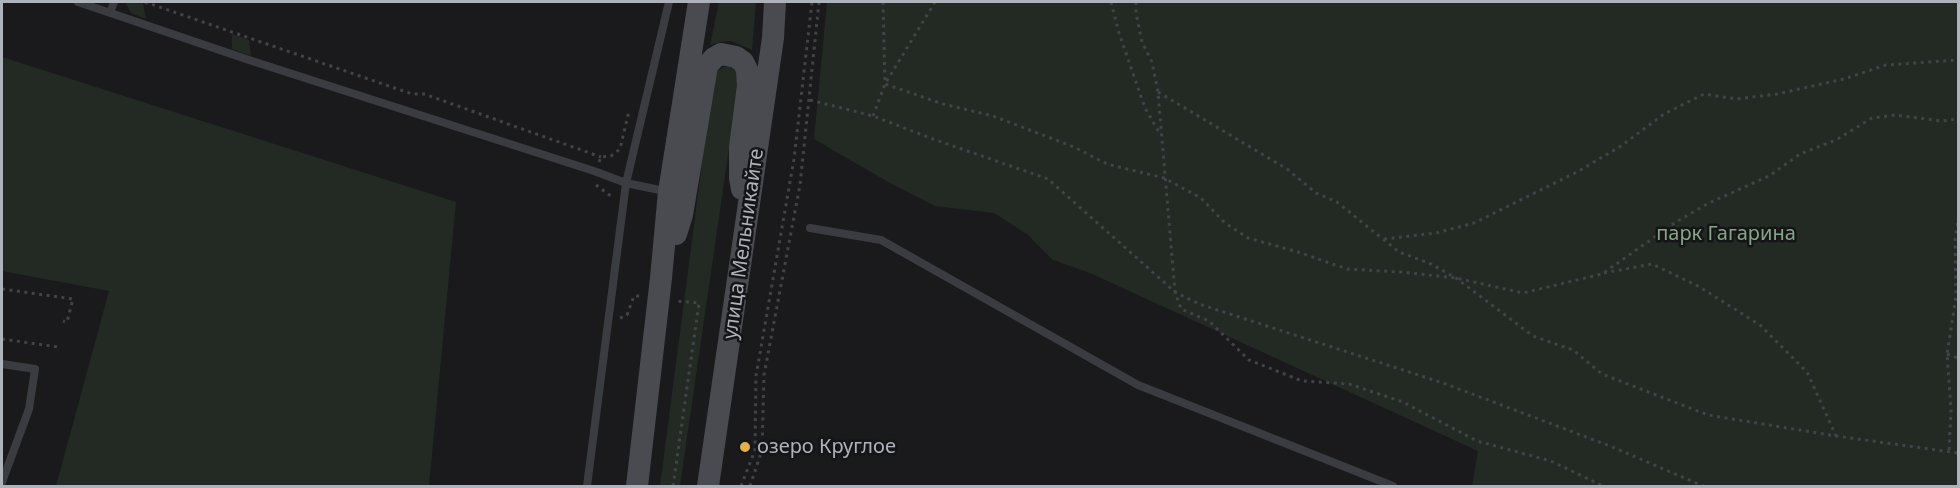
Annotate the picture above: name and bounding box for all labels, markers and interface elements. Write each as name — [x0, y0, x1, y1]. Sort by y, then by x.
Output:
street label: улица Мельникайте — [719, 147, 769, 341]
park label: парк Гагарина — [1656, 222, 1796, 246]
place label: озеро Круглое — [757, 435, 896, 459]
marker: озеро Круглое — [738, 440, 752, 454]

